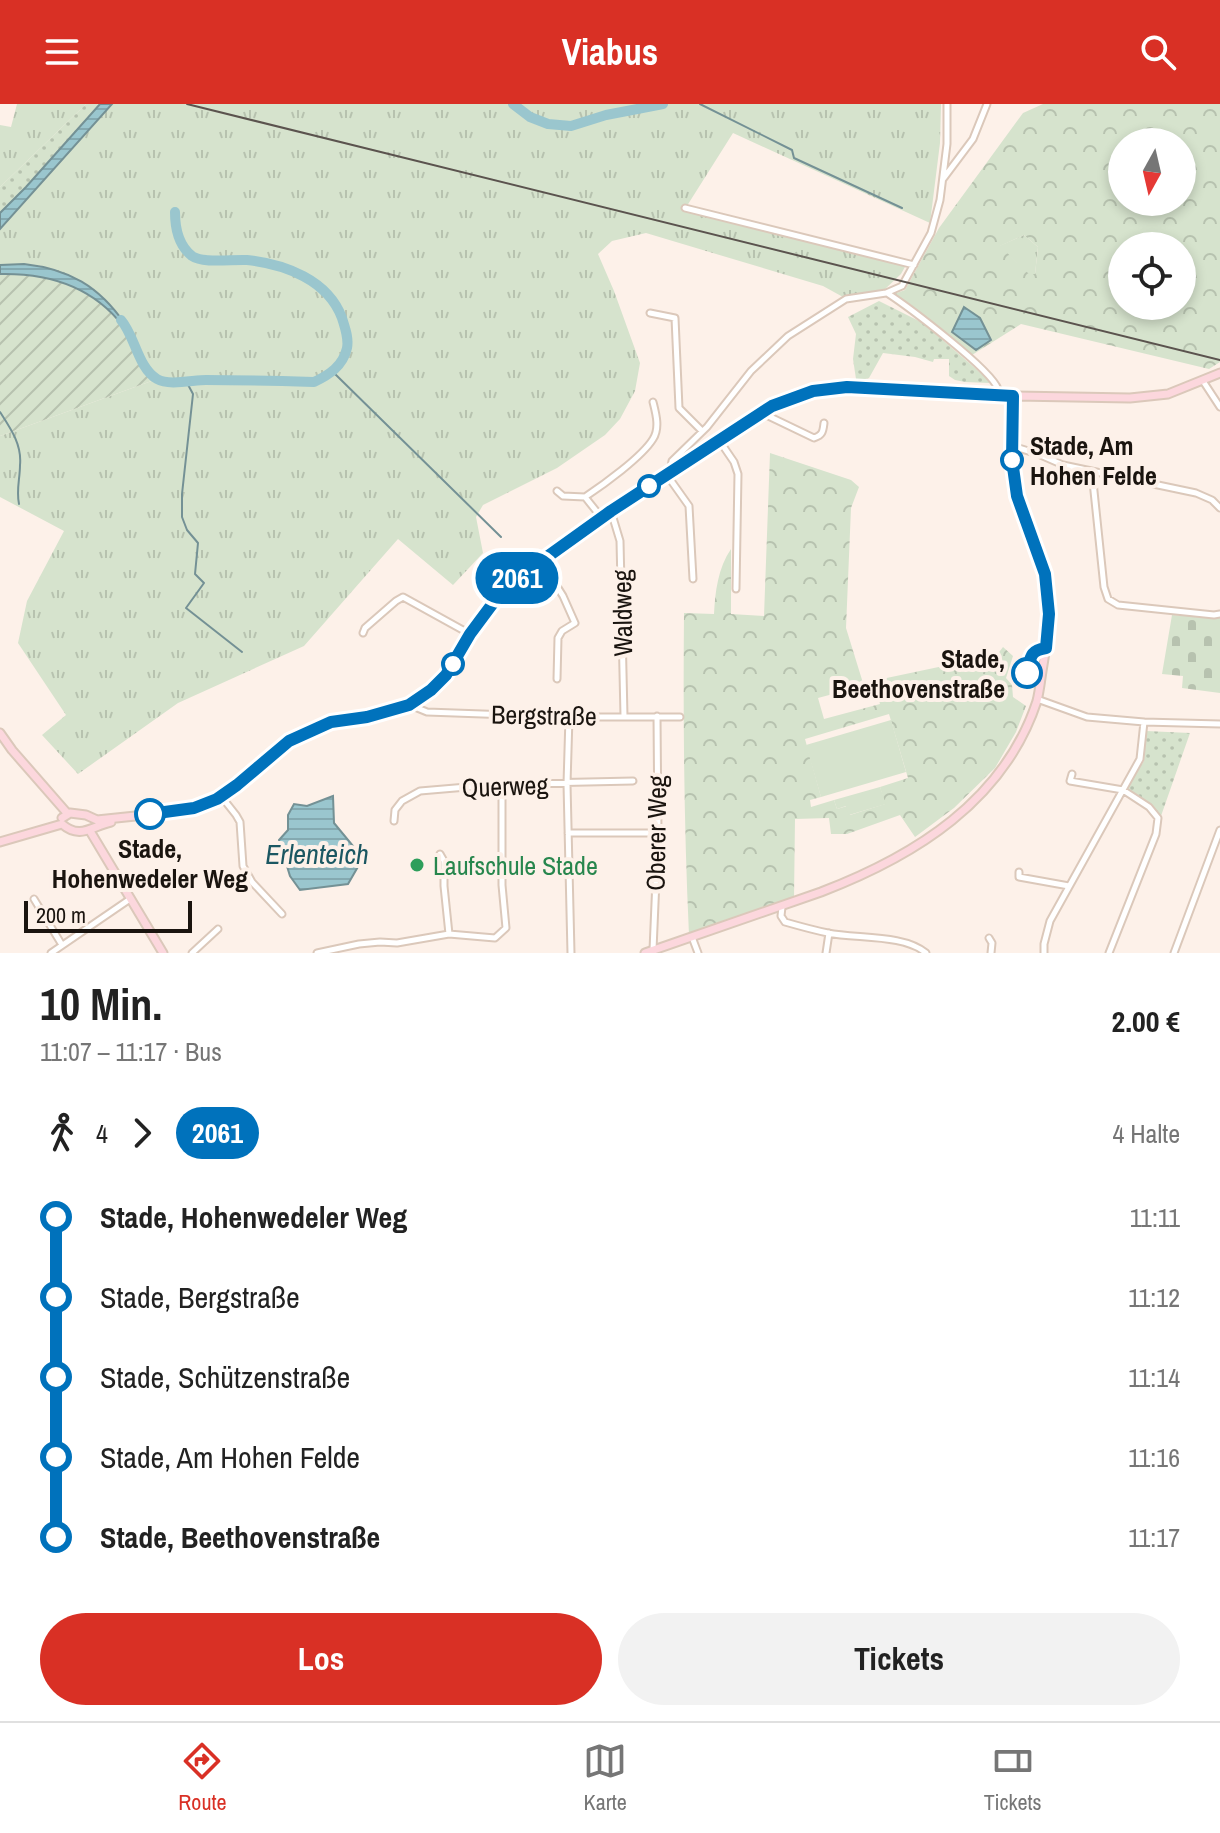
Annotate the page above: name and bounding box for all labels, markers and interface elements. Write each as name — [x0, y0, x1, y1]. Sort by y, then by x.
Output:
text: Viabus — [562, 28, 658, 76]
icon: menu — [40, 30, 84, 74]
icon: search — [1136, 30, 1180, 74]
north arrow — [1108, 128, 1196, 216]
map controls — [1108, 128, 1196, 320]
button: locate — [1108, 232, 1196, 320]
place label: Stade, Am Hohen Felde — [1030, 428, 1157, 493]
marker: Stade, Am Hohen Felde — [1001, 449, 1023, 471]
unlabelled marker — [638, 475, 660, 497]
line badge: 2061 — [461, 552, 573, 604]
text: 2061 — [491, 559, 543, 597]
street label: Waldweg — [604, 569, 640, 657]
place label: Stade, Beethovenstraße — [832, 641, 1005, 706]
unlabelled marker — [442, 653, 464, 675]
marker: Stade, Beethovenstraße — [1012, 658, 1042, 688]
street label: Bergstraße — [491, 697, 597, 733]
street label: Querweg — [461, 767, 549, 805]
street label: Oberer Weg — [637, 775, 675, 891]
marker: Stade, Hohenwedeler Weg — [135, 799, 165, 829]
place label: Stade, Hohenwedeler Weg — [52, 831, 248, 896]
water label: Erlenteich — [265, 835, 369, 873]
place label: Laufschule Stade — [433, 848, 598, 883]
marker: Laufschule Stade — [408, 856, 426, 874]
scale bar — [24, 897, 192, 933]
text: 200 m — [36, 900, 86, 930]
text: 10 Min. — [40, 974, 162, 1034]
text: 2.00 € — [1112, 1001, 1180, 1041]
text: 11:07 – 11:17 · Bus — [40, 1034, 222, 1069]
icon: walk — [40, 1111, 84, 1155]
icon: forward — [120, 1111, 164, 1155]
text: 2061 — [192, 1114, 243, 1152]
text: 4 — [96, 1116, 108, 1151]
text: 4 Halte — [1112, 1116, 1180, 1151]
text: Stade, Hohenwedeler Weg — [100, 1197, 407, 1237]
text: 11:11 — [1130, 1200, 1180, 1235]
text: Stade, Bergstraße — [100, 1277, 300, 1317]
text: 11:12 — [1128, 1280, 1180, 1315]
text: Stade, Schützenstraße — [100, 1357, 350, 1397]
text: 11:14 — [1128, 1360, 1180, 1395]
text: Stade, Am Hohen Felde — [100, 1437, 360, 1477]
text: 11:16 — [1128, 1440, 1180, 1475]
text: Stade, Beethovenstraße — [100, 1517, 380, 1557]
text: 11:17 — [1128, 1520, 1180, 1555]
button: Los — [40, 1613, 602, 1705]
button: Tickets — [618, 1613, 1180, 1705]
tab: Route — [178, 1739, 226, 1817]
tab: Karte — [583, 1739, 627, 1817]
tab: Tickets — [984, 1739, 1042, 1817]

